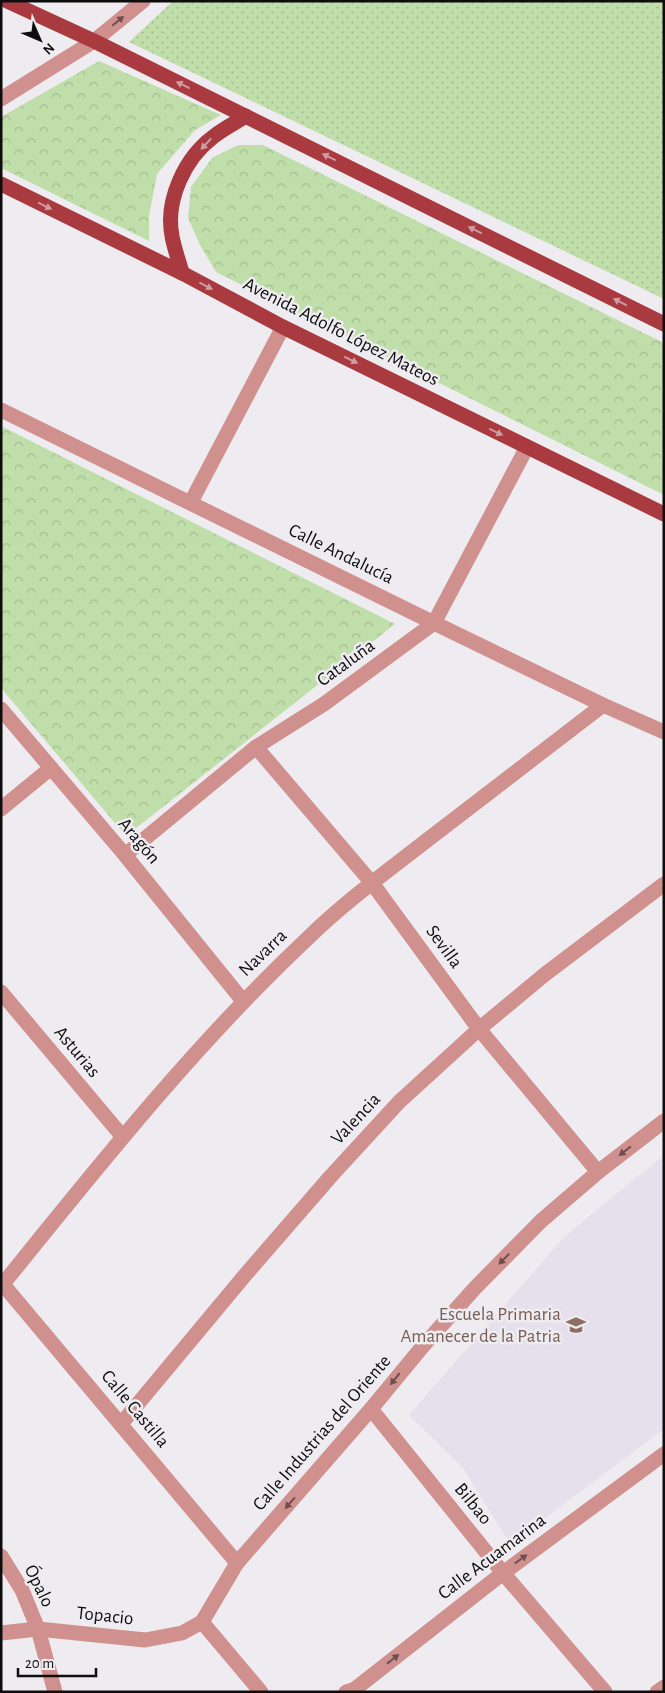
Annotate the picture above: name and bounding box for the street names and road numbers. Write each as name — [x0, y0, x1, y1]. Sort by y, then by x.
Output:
street label: Avenida Adolfo López Mateos — [240, 274, 442, 390]
street label: Calle Andalucía — [286, 520, 397, 588]
street label: Cataluña — [314, 636, 379, 690]
street label: Aragón — [114, 814, 164, 868]
street label: Sevilla — [422, 922, 466, 972]
street label: Navarra — [235, 926, 291, 980]
street label: Asturias — [50, 1023, 104, 1081]
street label: Valencia — [328, 1090, 384, 1148]
street label: Calle Industrias del Oriente — [249, 1352, 395, 1514]
street label: Calle Castilla — [97, 1367, 173, 1451]
street label: Bilbao — [451, 1480, 495, 1528]
street label: Calle Acuamarina — [435, 1510, 550, 1603]
street label: Ópalo — [21, 1561, 59, 1610]
street label: Topacio — [76, 1604, 134, 1628]

